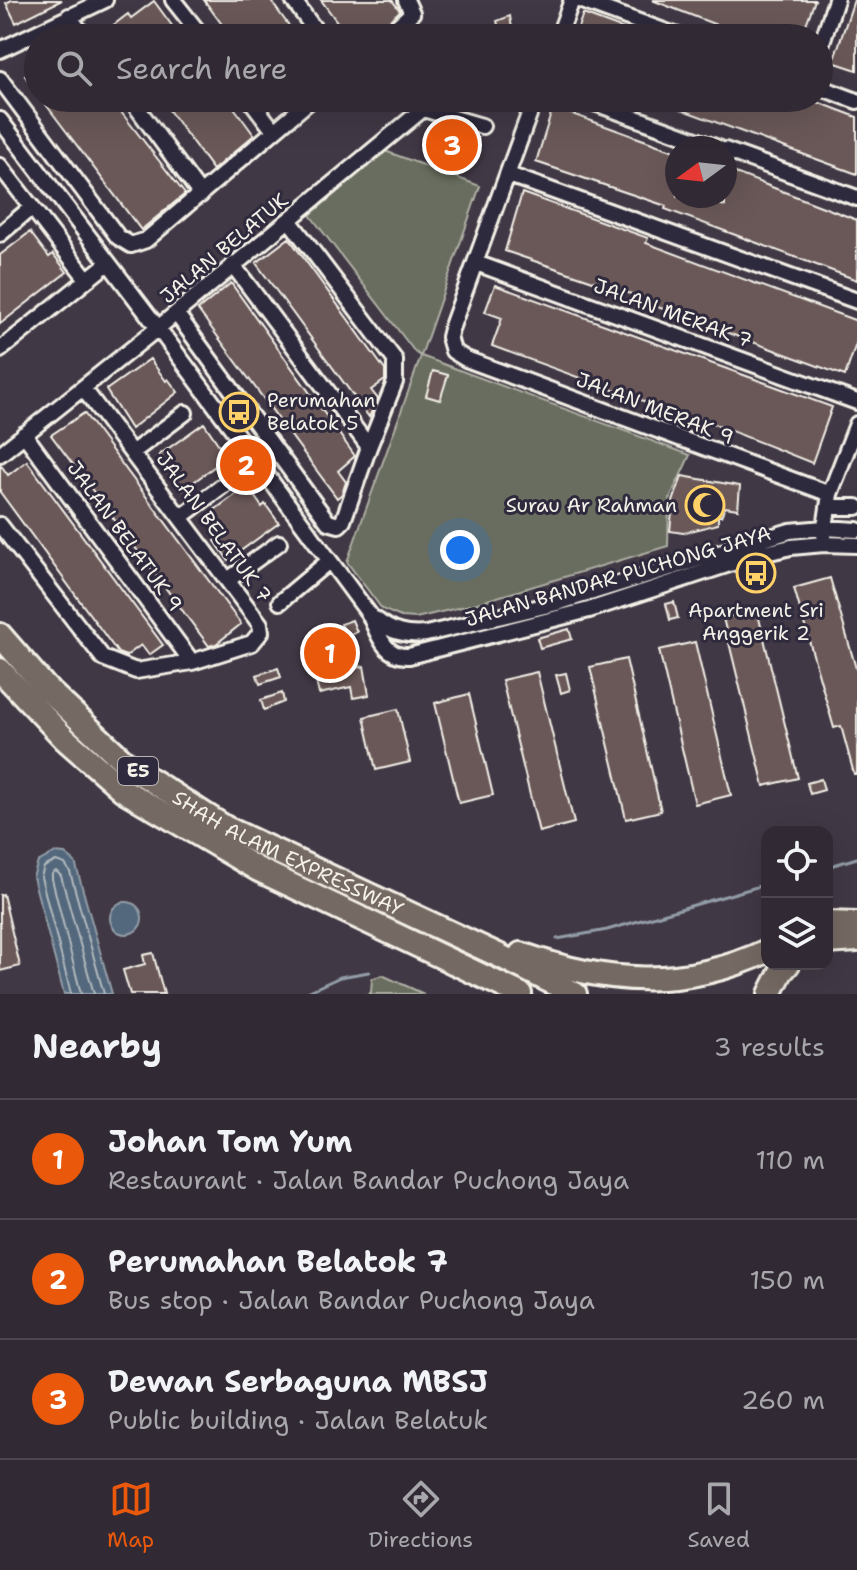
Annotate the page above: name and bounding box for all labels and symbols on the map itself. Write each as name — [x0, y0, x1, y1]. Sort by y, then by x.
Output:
pin: 3 — [426, 115, 478, 175]
north arrow — [665, 136, 737, 208]
street label: JALAN BELATUK — [155, 187, 293, 309]
street label: JALAN MERAK 7 — [590, 272, 756, 354]
street label: JALAN MERAK 9 — [573, 366, 737, 450]
place label: Perumahan Belatok 5 — [267, 387, 376, 436]
bus stop icon: Perumahan Belatok 5 — [218, 391, 260, 433]
pin: 2 — [220, 435, 272, 495]
street label: JALAN BELATUK 7 — [151, 447, 277, 607]
street label: JALAN BELATUK 9 — [62, 456, 188, 616]
mosque icon: Surau Ar Rahman — [684, 484, 726, 526]
place label: Surau Ar Rahman — [506, 492, 677, 518]
street label: JALAN BANDAR PUCHONG JAYA — [462, 520, 774, 632]
your location — [440, 530, 480, 570]
bus stop icon: Apartment Sri Anggerik 2 — [735, 552, 777, 594]
place label: Apartment Sri Anggerik 2 — [688, 597, 824, 646]
pin: 1 — [304, 623, 356, 683]
road number: E5 — [118, 757, 158, 785]
street label: SHAH ALAM EXPRESSWAY — [168, 784, 408, 922]

